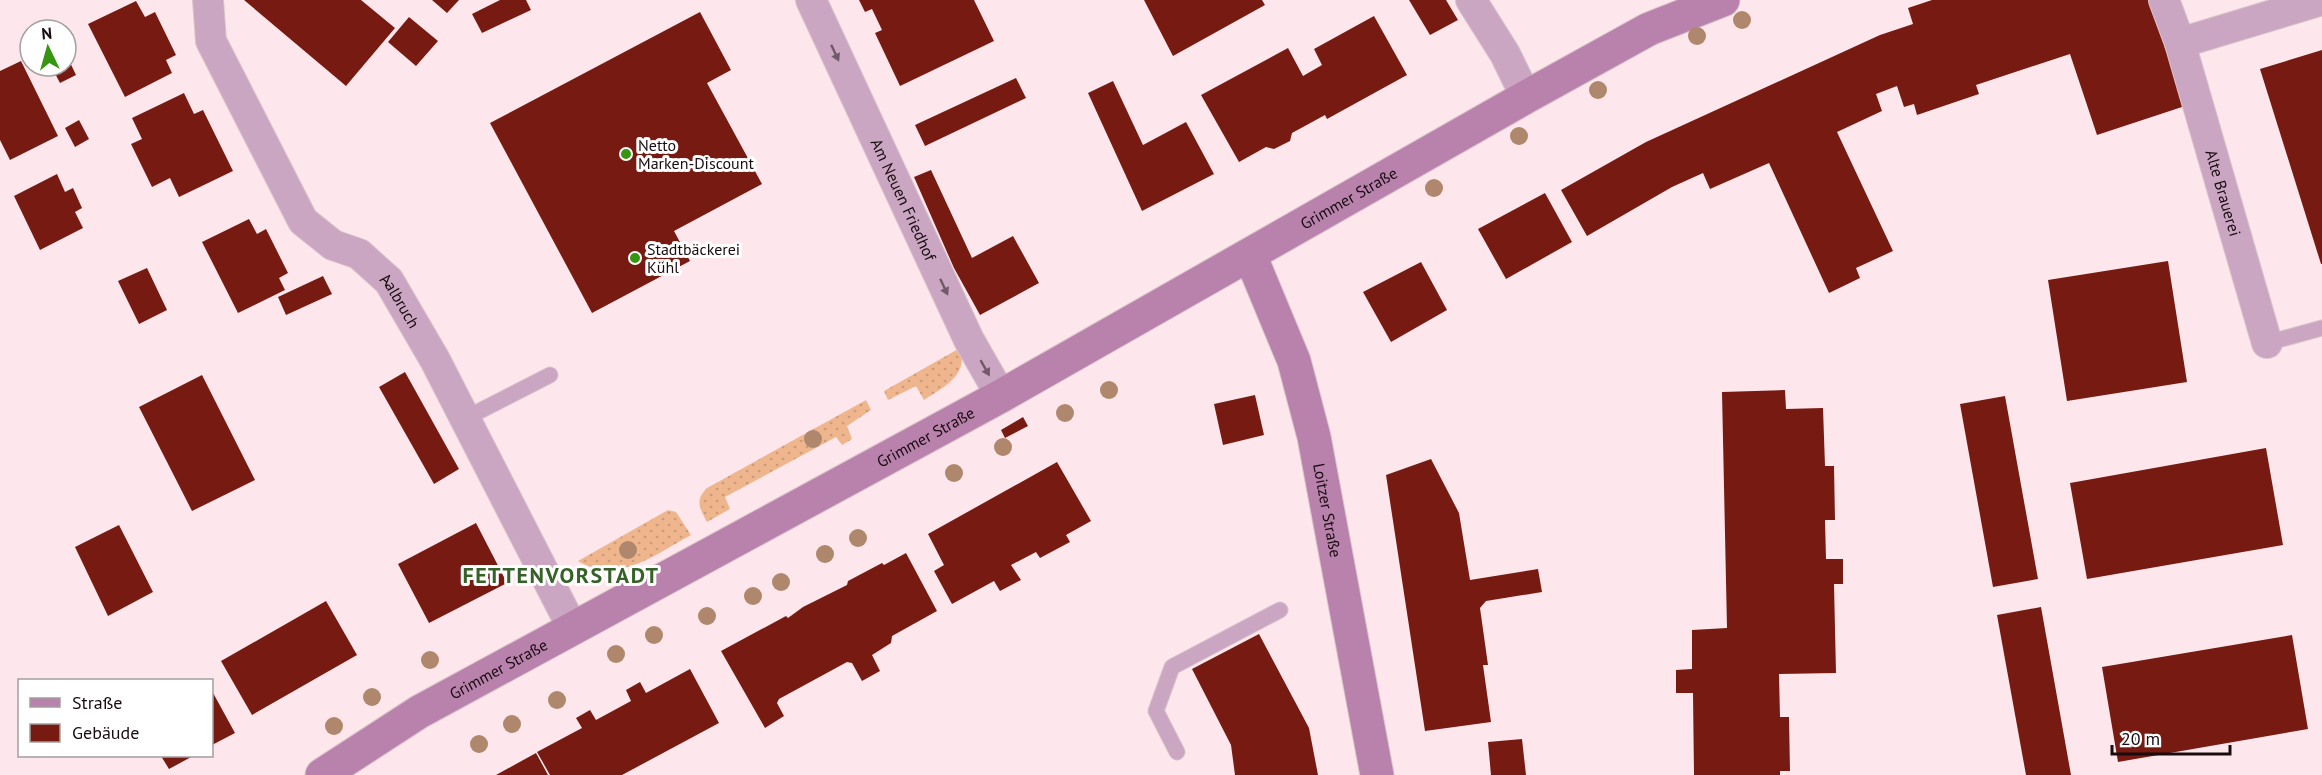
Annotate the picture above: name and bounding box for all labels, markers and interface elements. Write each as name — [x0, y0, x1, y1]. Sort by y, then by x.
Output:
north arrow — [18, 18, 78, 78]
text: N — [41, 23, 53, 43]
one-way arrow — [831, 45, 840, 62]
place label: Netto Marken-Discount — [638, 135, 754, 173]
street label: Am Neuen Friedhof — [867, 135, 941, 265]
marker: Netto Marken-Discount — [619, 147, 633, 161]
street label: Alte Brauerei — [2201, 147, 2245, 238]
street label: Grimmer Straße — [1297, 162, 1401, 234]
place label: Stadtbäckerei Kühl — [647, 239, 740, 277]
marker: Stadtbäckerei Kühl — [628, 251, 642, 265]
street label: Aalbruch — [376, 268, 424, 332]
one-way arrow — [940, 278, 949, 295]
one-way arrow — [980, 360, 990, 377]
street label: Grimmer Straße — [873, 402, 978, 472]
street label: Loitzer Straße — [1309, 462, 1346, 559]
district label: FETTENVORSTADT — [462, 561, 660, 589]
street label: Grimmer Straße — [446, 634, 551, 704]
legend — [18, 679, 213, 757]
text: Straße — [72, 691, 123, 714]
scale bar — [2112, 718, 2230, 756]
text: Gebäude — [72, 721, 139, 744]
text: 20 m — [2121, 727, 2160, 750]

